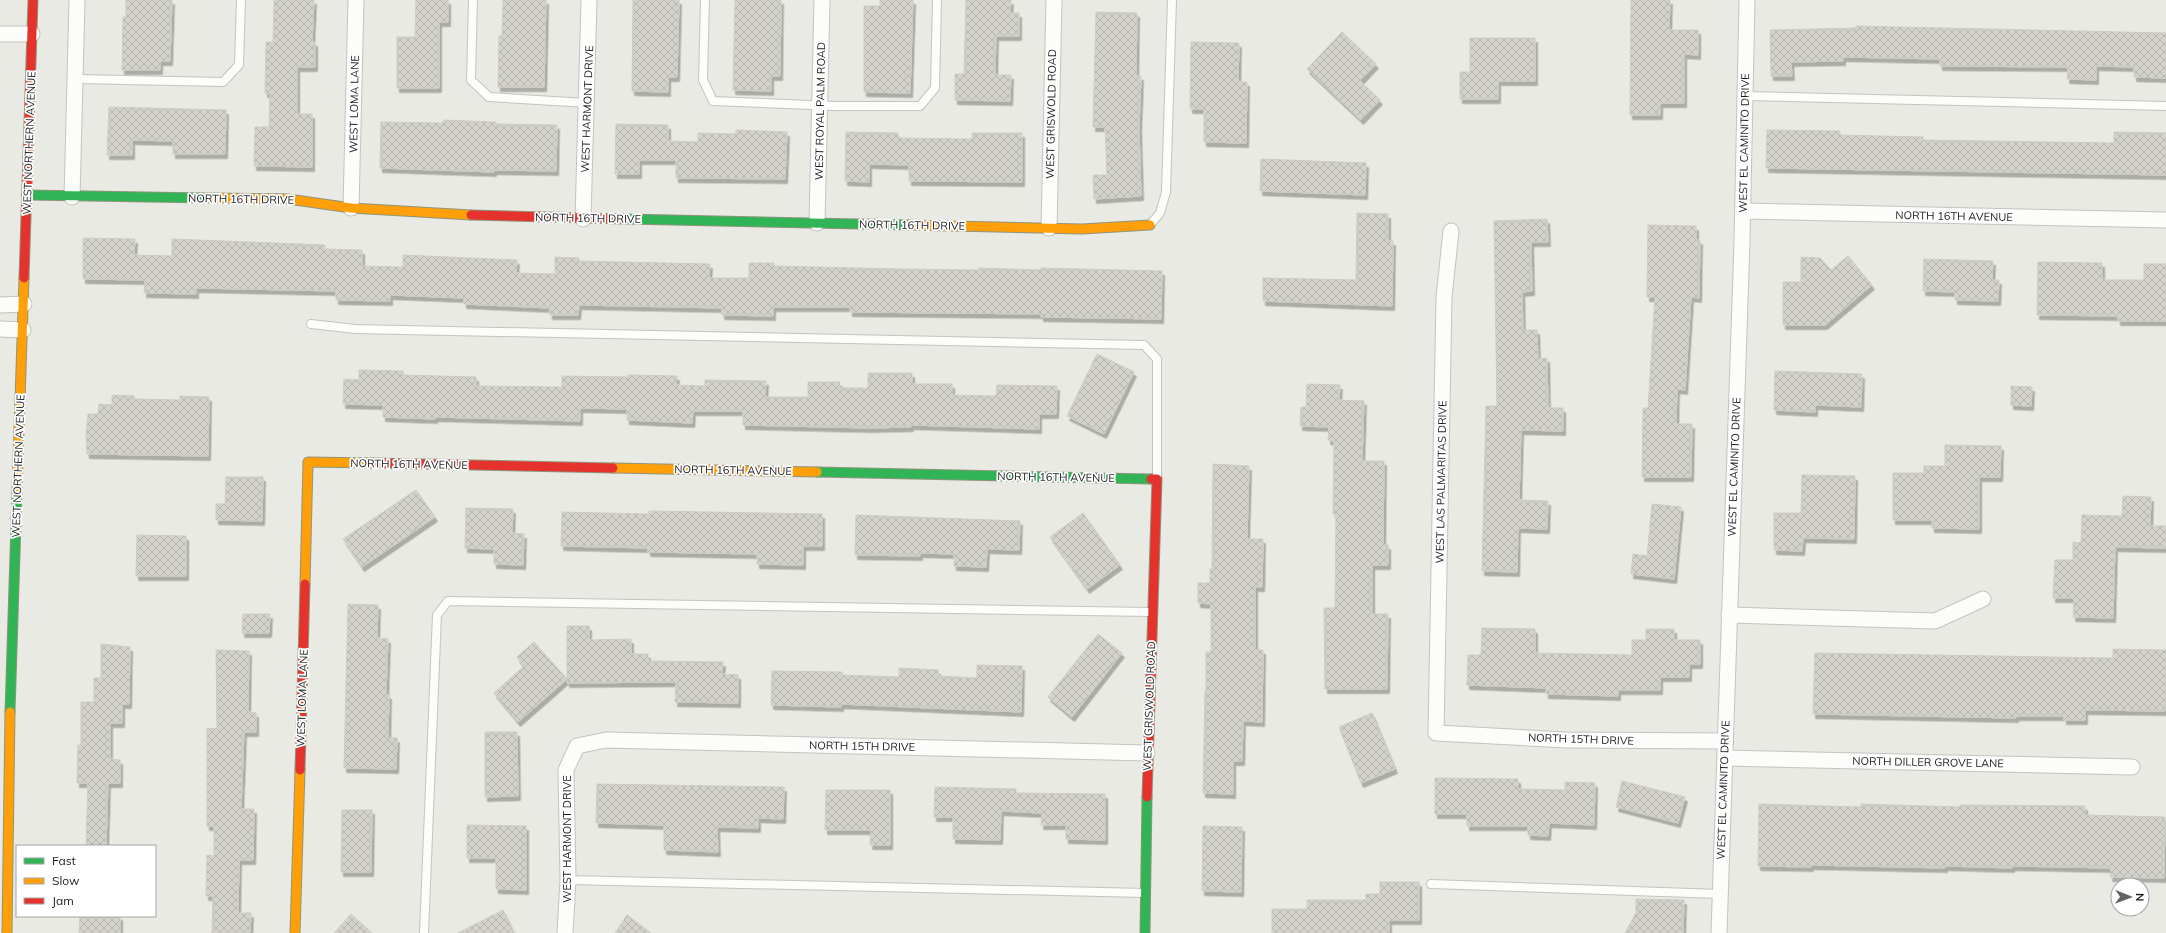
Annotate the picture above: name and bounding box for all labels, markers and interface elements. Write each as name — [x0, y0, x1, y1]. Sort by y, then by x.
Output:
street label: WEST ROYAL PALM ROAD — [812, 42, 828, 180]
street label: WEST HARMONT DRIVE — [578, 45, 596, 173]
street label: WEST GRISWOLD ROAD — [1043, 49, 1059, 179]
street label: WEST LOMA LANE — [346, 55, 362, 153]
street label: WEST NORTHERN AVENUE — [20, 71, 38, 215]
street label: WEST EL CAMINITO DRIVE — [1736, 73, 1752, 213]
street label: NORTH 16TH DRIVE — [188, 191, 294, 207]
street label: NORTH 16TH AVENUE — [1895, 208, 2013, 224]
street label: NORTH 16TH DRIVE — [535, 210, 641, 226]
street label: NORTH 16TH DRIVE — [859, 217, 965, 233]
street label: WEST NORTHERN AVENUE — [9, 394, 27, 538]
street label: WEST EL CAMINITO DRIVE — [1725, 397, 1743, 537]
street label: WEST LAS PALMARITAS DRIVE — [1433, 400, 1449, 564]
street label: NORTH 16TH AVENUE — [350, 456, 468, 472]
street label: NORTH 16TH AVENUE — [674, 462, 792, 478]
street label: NORTH 16TH AVENUE — [997, 469, 1115, 485]
street label: WEST GRISWOLD ROAD — [1140, 641, 1158, 771]
street label: WEST LOMA LANE — [293, 649, 311, 747]
street label: WEST EL CAMINITO DRIVE — [1714, 720, 1732, 860]
street label: NORTH 15TH DRIVE — [1528, 730, 1634, 748]
street label: NORTH 15TH DRIVE — [809, 738, 915, 754]
street label: NORTH DILLER GROVE LANE — [1852, 754, 2004, 770]
street label: WEST HARMONT DRIVE — [560, 775, 574, 903]
legend — [16, 845, 156, 917]
text: Fast — [52, 853, 76, 868]
text: Slow — [52, 873, 80, 888]
north arrow — [2110, 877, 2150, 917]
text: Jam — [52, 893, 74, 908]
text: N — [2133, 893, 2147, 901]

